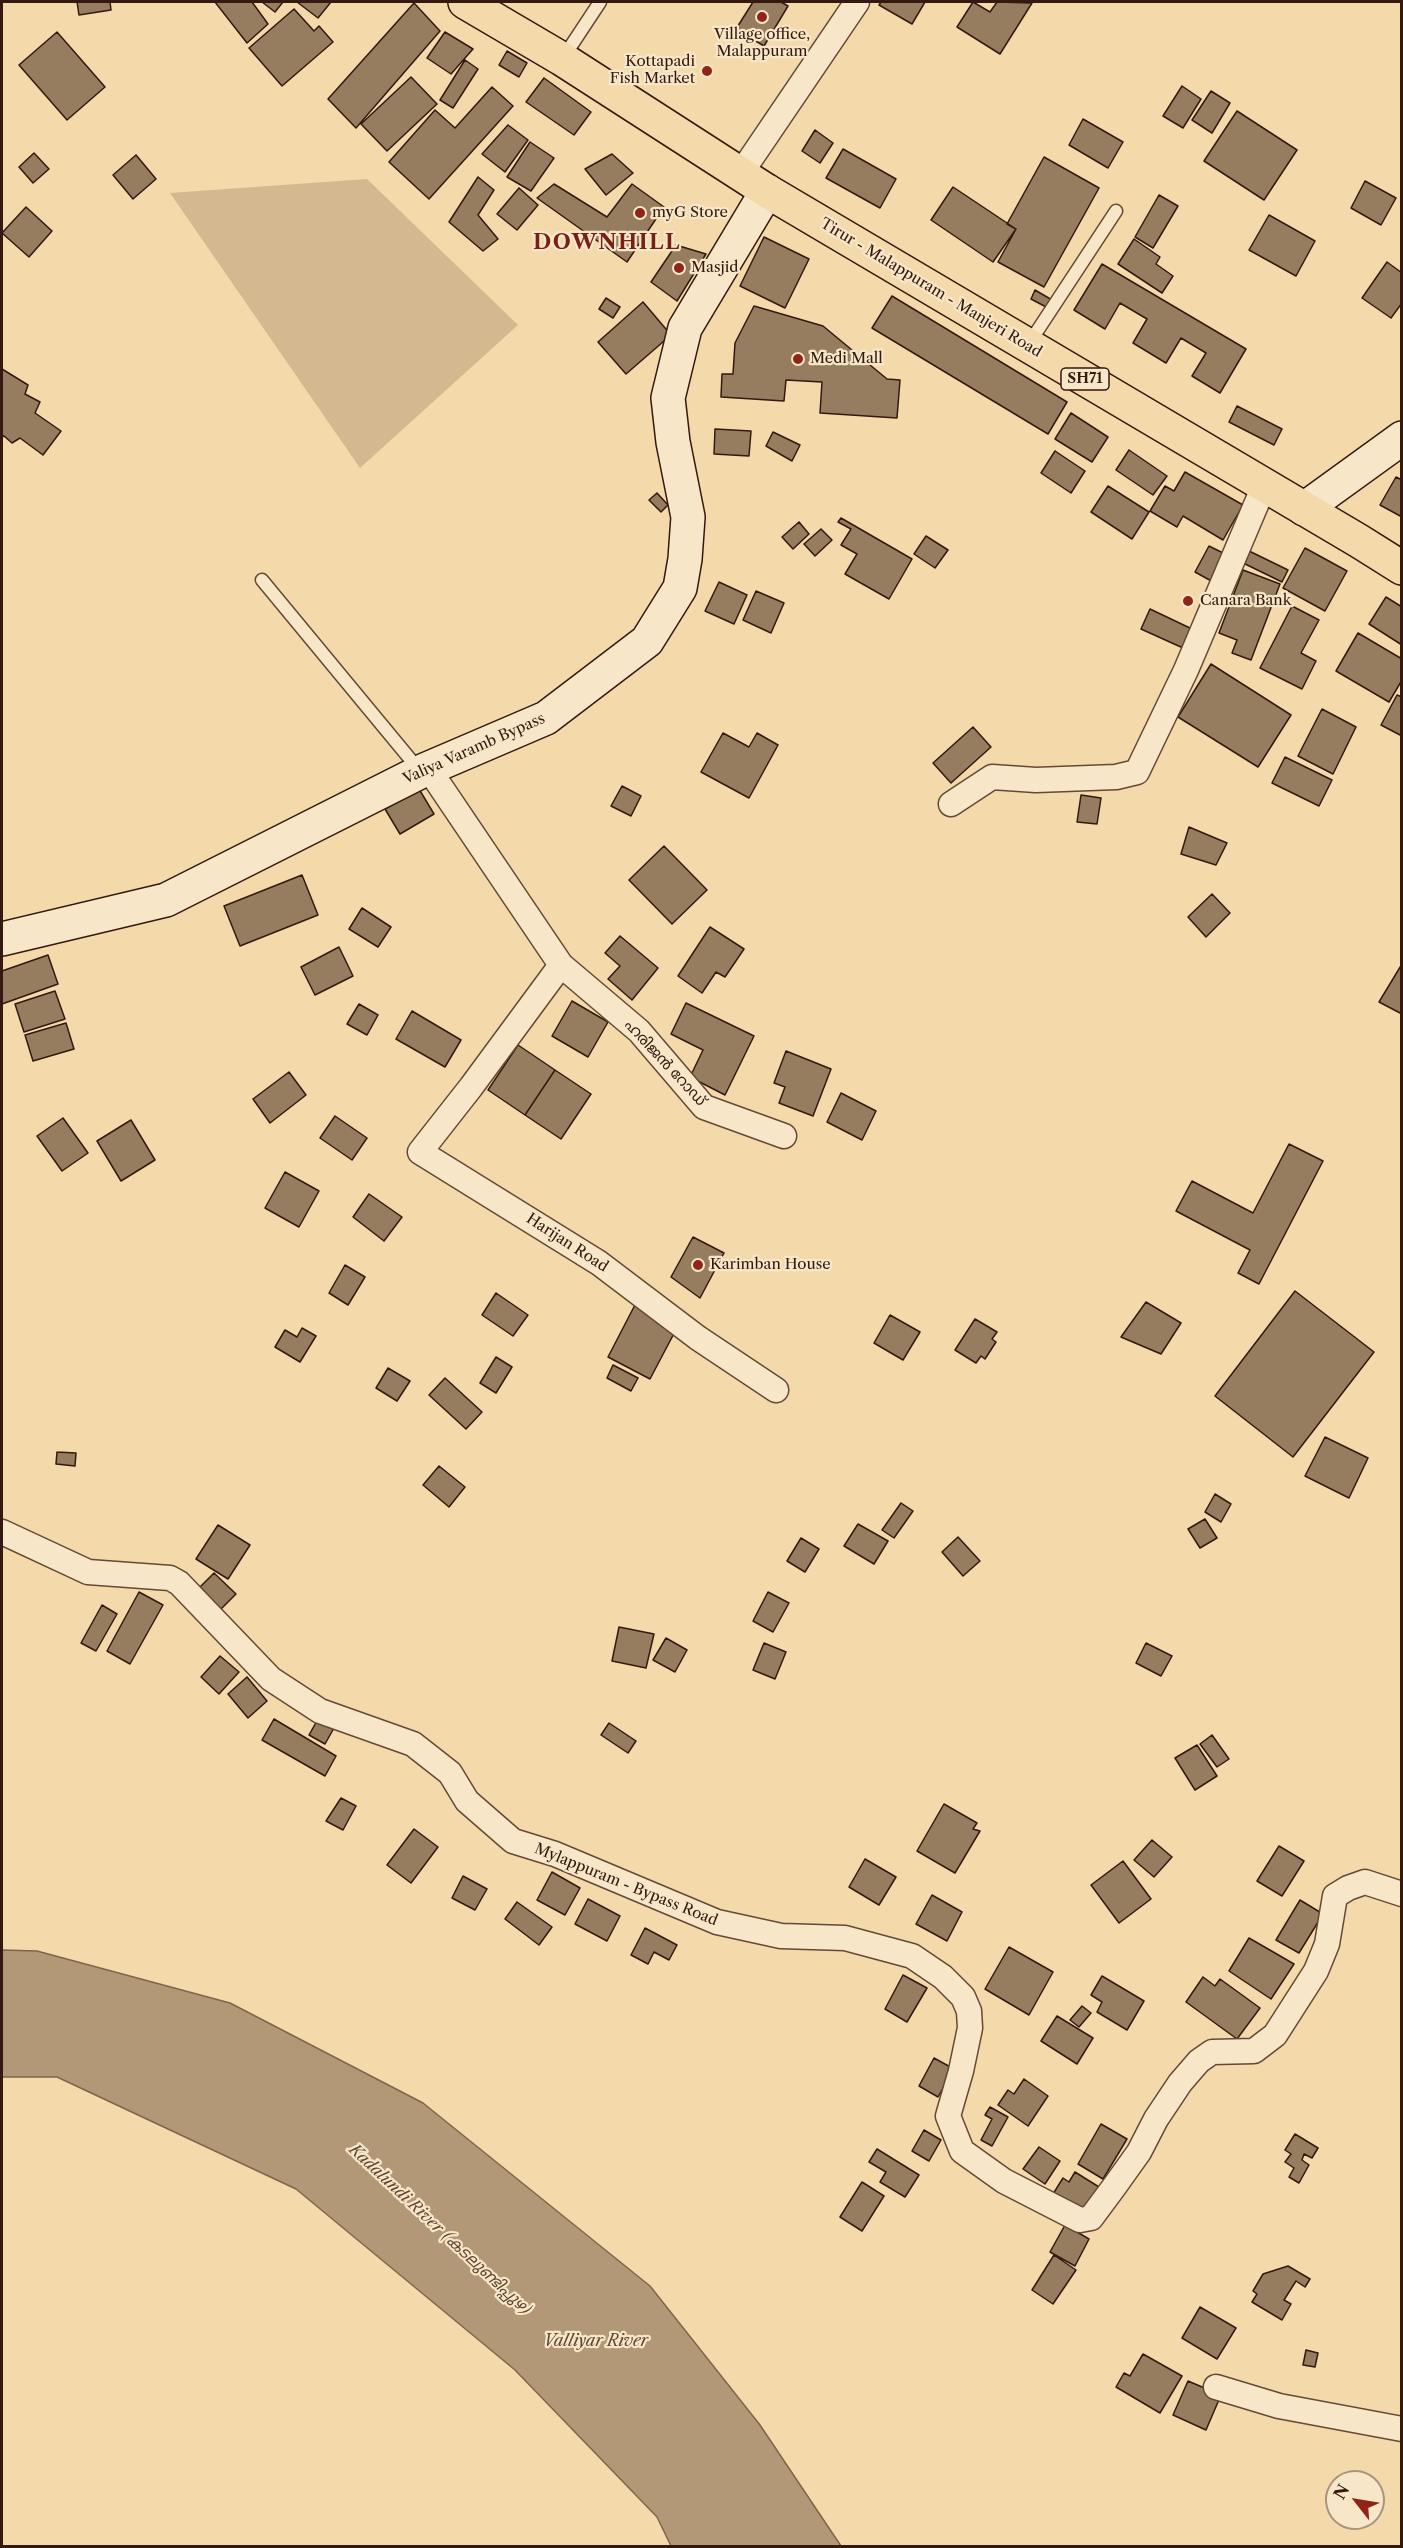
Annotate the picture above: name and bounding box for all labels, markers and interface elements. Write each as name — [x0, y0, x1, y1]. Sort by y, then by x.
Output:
marker: Village office, Malappuram — [755, 10, 769, 24]
place label: Village office, Malappuram — [714, 26, 810, 61]
place label: Kottapadi Fish Market — [610, 53, 695, 88]
marker: Kottapadi Fish Market — [700, 64, 714, 78]
place label: myG Store — [652, 204, 728, 222]
marker: myG Store — [633, 206, 647, 220]
street label: Tirur - Malappuram - Manjeri Road — [817, 215, 1045, 361]
district label: DOWNHILL — [533, 230, 681, 256]
place label: Masjid — [691, 259, 738, 277]
marker: Masjid — [672, 261, 686, 275]
place label: Medi Mall — [810, 350, 883, 368]
marker: Medi Mall — [791, 352, 805, 366]
road number: SH71 — [1061, 368, 1109, 390]
place label: Canara Bank — [1200, 592, 1291, 610]
marker: Canara Bank — [1181, 594, 1195, 608]
street label: Valiya Varamb Bypass — [400, 710, 548, 788]
street label: ഹരിജൻ റോഡ് — [620, 1016, 710, 1110]
street label: Harijan Road — [523, 1210, 611, 1276]
place label: Karimban House — [710, 1256, 831, 1274]
marker: Karimban House — [691, 1258, 705, 1272]
street label: Mylappuram - Bypass Road — [532, 1840, 720, 1930]
water label: Kadalundi River (കടലുണ്ടിപ്പുഴ) — [345, 2140, 535, 2320]
water label: Valliyar River — [544, 2331, 648, 2351]
north arrow — [1325, 2470, 1385, 2530]
text: N — [1329, 2481, 1353, 2503]

